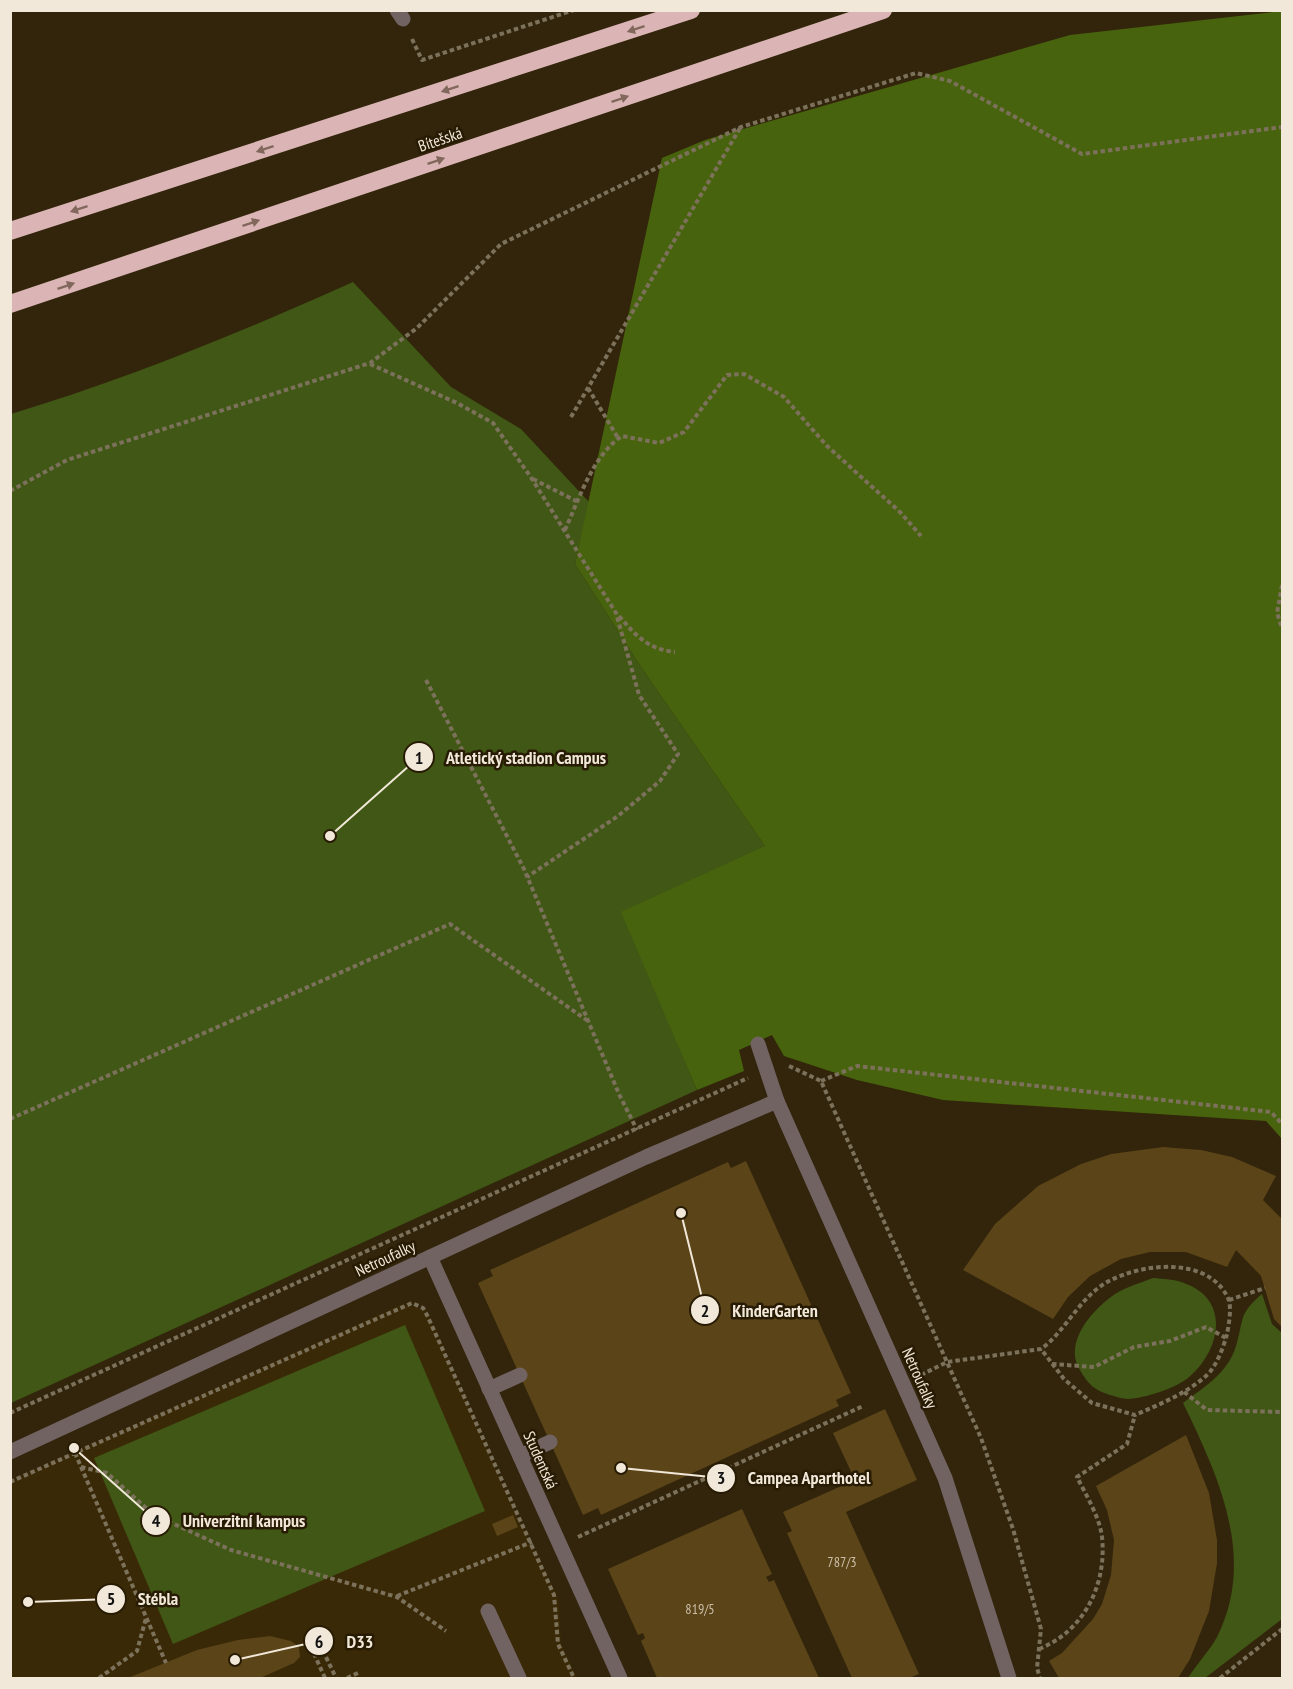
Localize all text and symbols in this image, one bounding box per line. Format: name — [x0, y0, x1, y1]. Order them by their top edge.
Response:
one-way arrow — [627, 24, 645, 34]
one-way arrow — [441, 84, 459, 94]
one-way arrow — [611, 94, 629, 103]
street label: Bítešská — [415, 122, 465, 156]
one-way arrow — [256, 144, 274, 154]
one-way arrow — [427, 156, 445, 165]
one-way arrow — [70, 204, 88, 214]
one-way arrow — [242, 218, 260, 228]
one-way arrow — [57, 280, 75, 290]
callout: Atletický stadion Campus — [404, 739, 619, 775]
text: 1 — [415, 746, 423, 769]
text: Atletický stadion Campus — [445, 746, 606, 769]
street label: Netroufalky — [352, 1235, 418, 1281]
callout: KinderGarten — [690, 1292, 830, 1328]
text: 2 — [701, 1299, 709, 1322]
text: KinderGarten — [732, 1299, 818, 1322]
street label: Netroufalky — [898, 1345, 942, 1411]
street label: Studentská — [519, 1428, 563, 1492]
callout: Campea Aparthotel — [706, 1460, 883, 1496]
text: 3 — [717, 1466, 725, 1489]
text: Campea Aparthotel — [748, 1466, 871, 1489]
callout: Univerzitní kampus — [141, 1503, 317, 1539]
text: 4 — [152, 1509, 161, 1532]
text: Univerzitní kampus — [183, 1509, 305, 1532]
house number: 787/3 — [827, 1553, 857, 1571]
callout: Stébla — [96, 1581, 191, 1617]
text: 5 — [107, 1587, 115, 1610]
text: Stébla — [138, 1587, 178, 1610]
house number: 819/5 — [685, 1600, 715, 1618]
callout: D33 — [304, 1623, 385, 1659]
text: 6 — [315, 1630, 323, 1653]
text: D33 — [347, 1630, 373, 1653]

